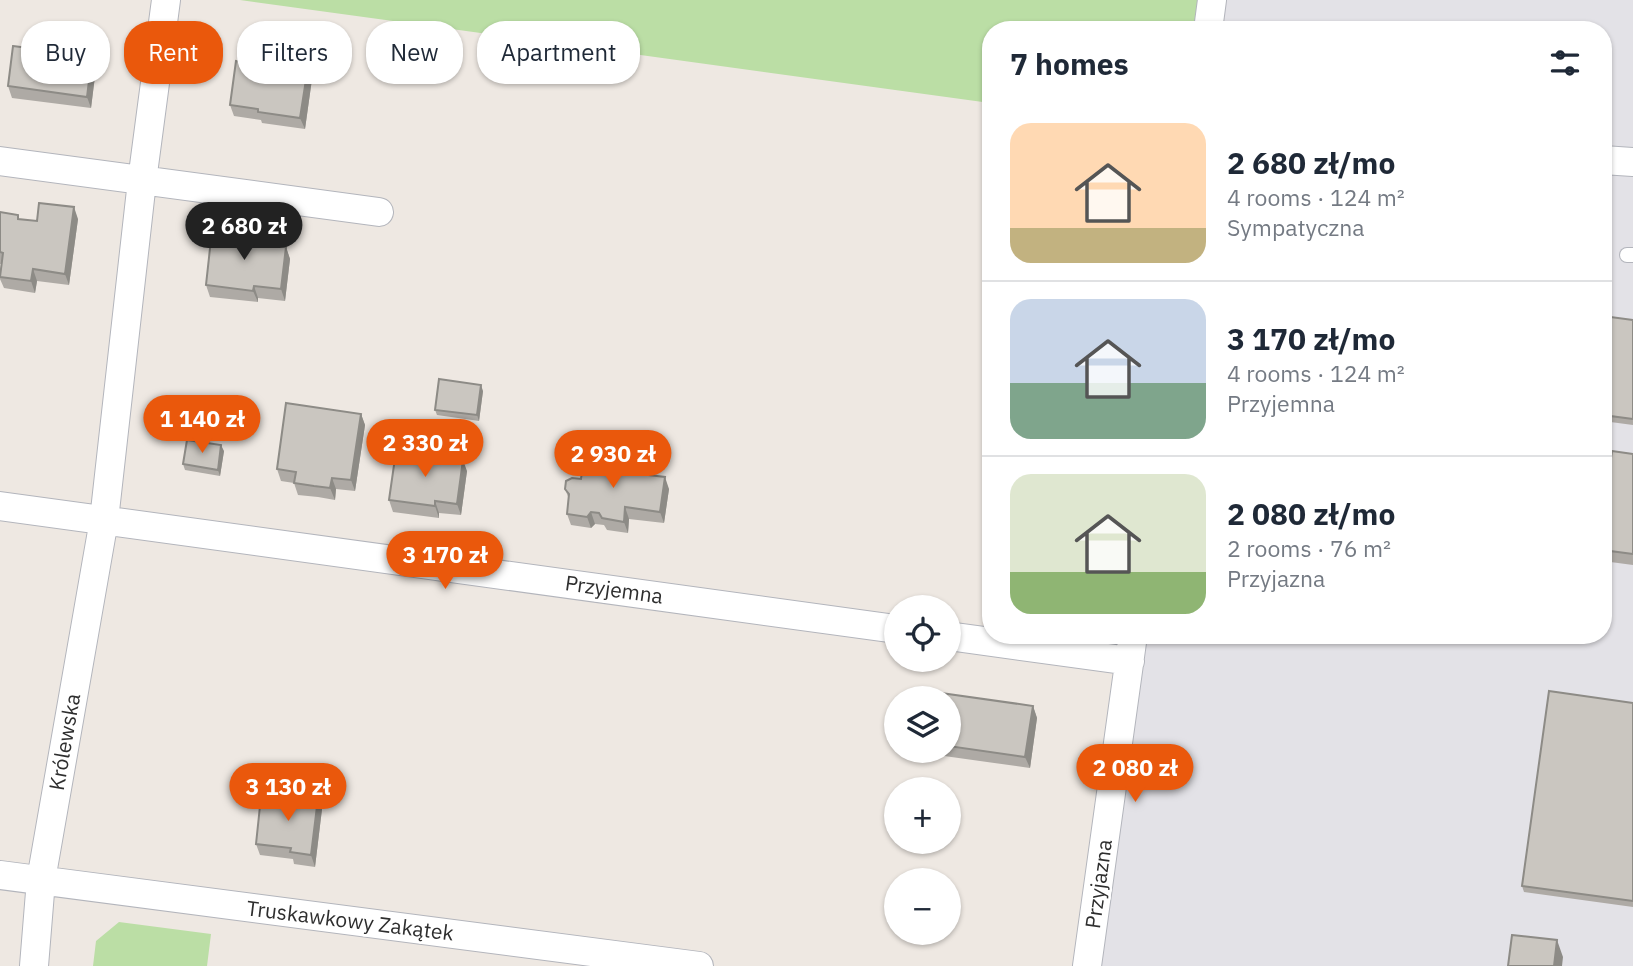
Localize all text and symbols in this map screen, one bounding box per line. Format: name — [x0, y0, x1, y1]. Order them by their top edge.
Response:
chip: Buy — [21, 21, 110, 84]
chip: Rent — [124, 21, 223, 84]
chip: Filters — [237, 21, 352, 84]
chip: New — [366, 21, 463, 84]
chip: Apartment — [477, 21, 640, 84]
text: 7 homes — [1010, 44, 1129, 83]
icon: filters — [1546, 44, 1584, 82]
text: 2 680 zł/mo — [1227, 143, 1395, 182]
icon: home — [1066, 151, 1150, 235]
text: 4 rooms · 124 m² — [1227, 182, 1405, 212]
pin: 2 680 zł — [172, 202, 316, 262]
text: 2 680 zł — [201, 210, 287, 240]
text: Sympatyczna — [1227, 212, 1365, 242]
text: 3 170 zł/mo — [1227, 319, 1395, 358]
icon: home — [1066, 327, 1150, 411]
text: 4 rooms · 124 m² — [1227, 358, 1405, 388]
text: Przyjemna — [1227, 388, 1335, 418]
pin: 1 140 zł — [130, 396, 274, 455]
text: 1 140 zł — [159, 403, 245, 433]
pin: 2 330 zł — [353, 420, 497, 479]
text: 2 330 zł — [382, 427, 468, 457]
pin: 2 930 zł — [541, 430, 685, 490]
text: 2 930 zł — [570, 438, 656, 468]
text: 2 080 zł/mo — [1227, 494, 1395, 533]
icon: home — [1066, 502, 1150, 586]
pin: 3 170 zł — [373, 532, 517, 591]
text: 2 rooms · 76 m² — [1227, 533, 1391, 563]
text: 3 170 zł — [402, 539, 488, 569]
text: Przyjazna — [1227, 563, 1325, 593]
street label: Przyjemna — [563, 568, 665, 610]
map controls — [884, 595, 961, 945]
button: locate — [884, 595, 961, 672]
button: layers — [884, 686, 961, 763]
street label: Królewska — [42, 691, 86, 793]
pin: 2 080 zł — [1063, 744, 1207, 804]
text: 2 080 zł — [1092, 752, 1178, 782]
pin: 3 130 zł — [216, 764, 360, 823]
text: 3 130 zł — [245, 771, 331, 801]
button: + — [884, 777, 961, 854]
street label: Przyjazna — [1078, 837, 1118, 930]
button: − — [884, 868, 961, 945]
street label: Truskawkowy Zakątek — [245, 893, 455, 947]

